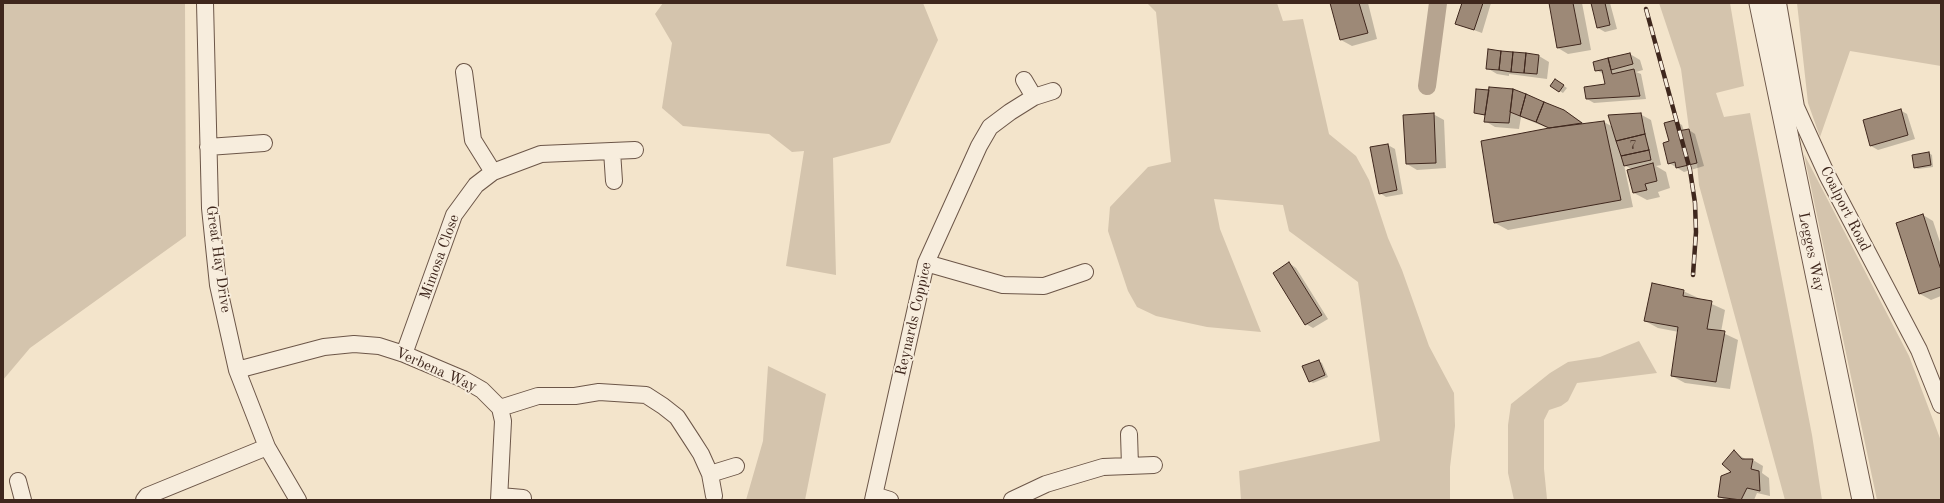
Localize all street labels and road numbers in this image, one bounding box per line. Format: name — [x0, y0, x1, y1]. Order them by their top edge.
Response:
street label: Coalport Road — [1816, 163, 1874, 255]
street label: Great Hay Drive — [202, 204, 234, 314]
street label: Legges Way — [1794, 211, 1828, 293]
street label: Mimosa Close — [416, 212, 464, 302]
street label: Reynards Coppice — [892, 260, 936, 378]
street label: Verbena Way — [392, 344, 480, 396]

